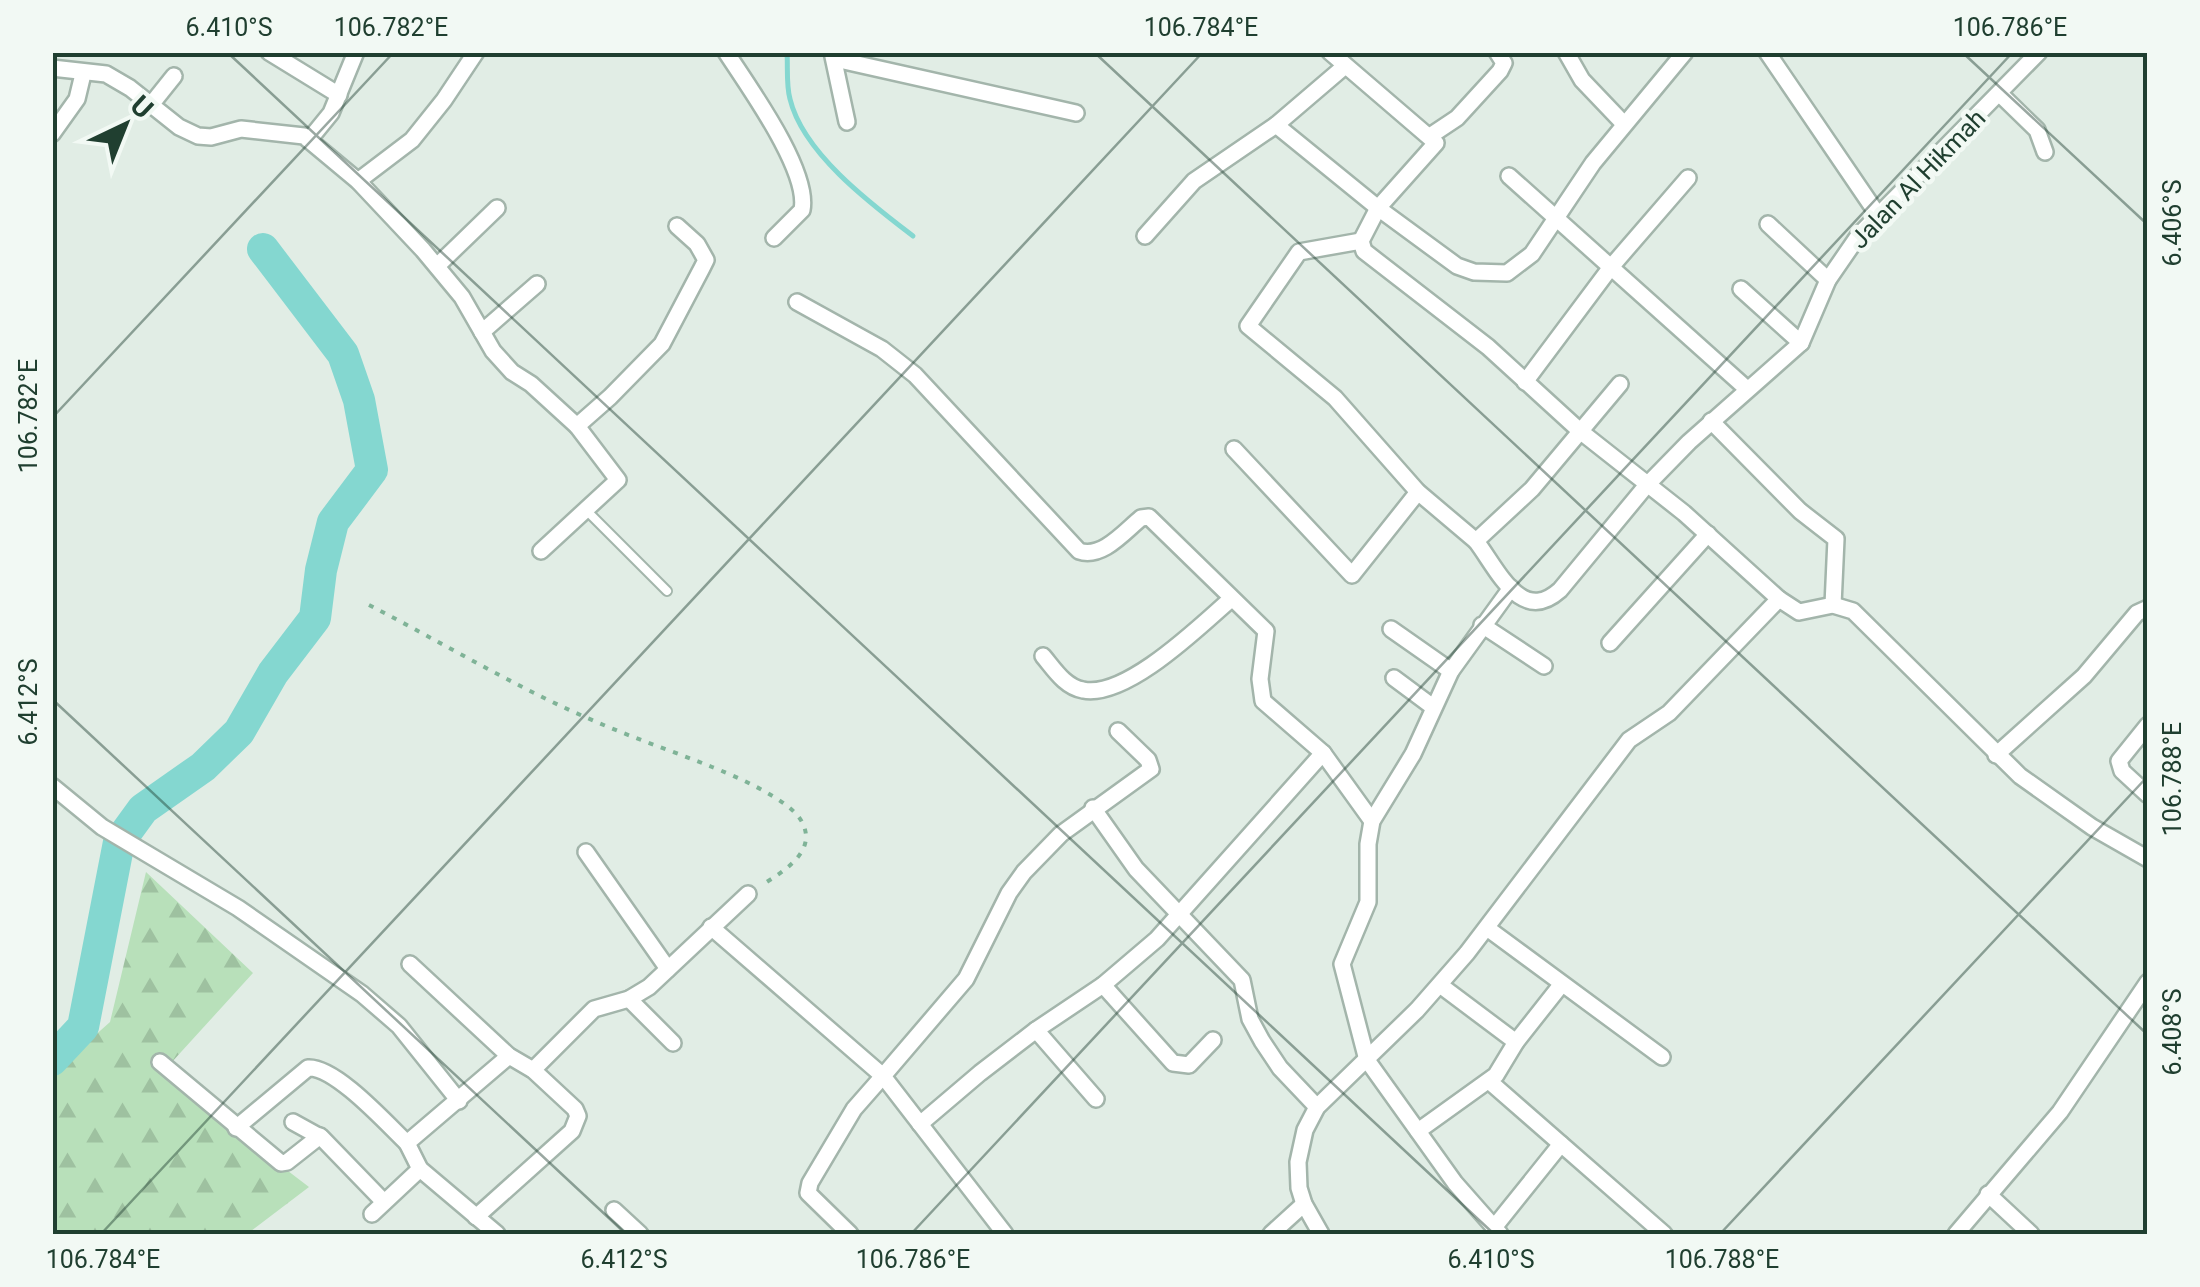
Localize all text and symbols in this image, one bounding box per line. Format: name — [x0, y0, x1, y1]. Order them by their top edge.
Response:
text: 6.410°S — [186, 13, 272, 42]
text: 106.782°E — [334, 13, 448, 42]
text: 106.784°E — [1144, 13, 1258, 42]
text: 106.786°E — [1953, 13, 2067, 42]
north arrow — [75, 75, 175, 175]
text: U — [124, 89, 160, 125]
street label: Jalan Al Hikmah — [1845, 104, 1991, 254]
text: 6.406°S — [2158, 180, 2187, 266]
text: 106.782°E — [14, 359, 43, 473]
text: 6.412°S — [14, 659, 43, 745]
text: 106.788°E — [2158, 722, 2187, 836]
text: 6.408°S — [2158, 989, 2187, 1075]
text: 106.784°E — [46, 1245, 160, 1274]
text: 6.412°S — [581, 1245, 667, 1274]
text: 106.786°E — [856, 1245, 970, 1274]
text: 6.410°S — [1448, 1245, 1534, 1274]
text: 106.788°E — [1665, 1245, 1779, 1274]

